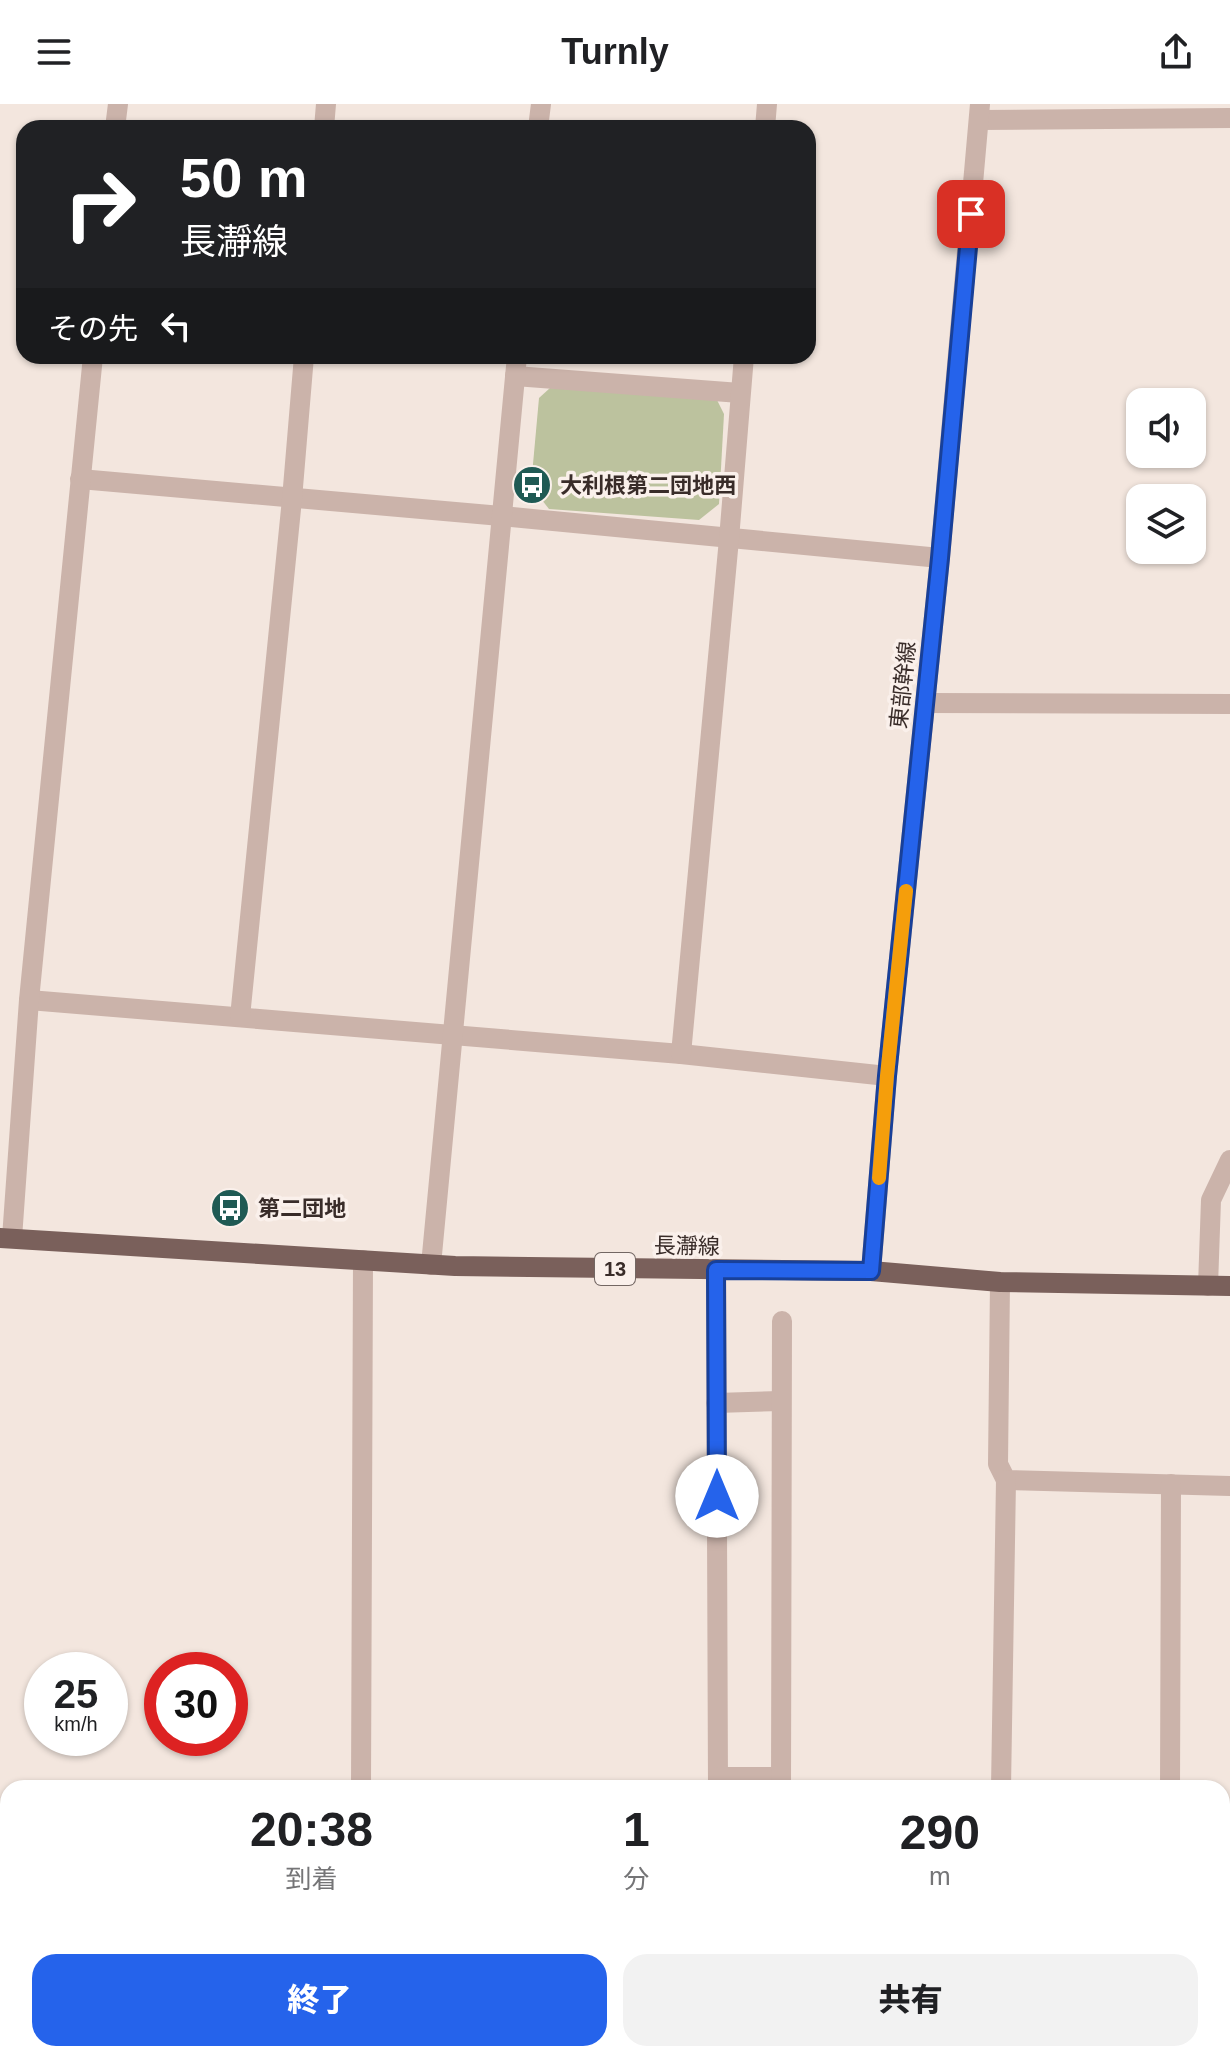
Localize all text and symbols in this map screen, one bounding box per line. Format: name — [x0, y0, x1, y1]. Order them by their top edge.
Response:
icon: menu — [32, 30, 76, 74]
icon: share — [1154, 30, 1198, 74]
text: Turnly — [561, 31, 669, 72]
text: 50 m — [180, 146, 308, 209]
icon: right — [48, 152, 152, 256]
pin — [937, 180, 1005, 248]
icon: arrive — [949, 192, 993, 236]
text: 長瀞線 — [180, 221, 288, 262]
icon: left — [154, 304, 198, 348]
text: その先 — [48, 312, 138, 345]
map controls — [1126, 388, 1206, 564]
button: sound — [1126, 388, 1206, 468]
bus stop icon: 大利根第二団地西 — [511, 464, 553, 506]
place label: 大利根第二団地西 — [560, 473, 736, 498]
button: layers — [1126, 484, 1206, 564]
street label: 東部幹線 — [886, 640, 920, 730]
bus stop icon: 第二団地 — [209, 1187, 251, 1229]
place label: 第二団地 — [258, 1196, 346, 1221]
street label: 長瀞線 — [654, 1233, 720, 1259]
road number: 13 — [595, 1253, 635, 1285]
position arrow — [675, 1454, 759, 1538]
speed limit sign: 30 — [144, 1652, 248, 1756]
text: 25 — [54, 1672, 98, 1716]
text: km/h — [54, 1713, 98, 1735]
text: 20:38 — [250, 1803, 373, 1856]
text: 1 — [623, 1803, 650, 1856]
text: 290 — [900, 1806, 980, 1859]
text: m — [929, 1861, 951, 1891]
text: 到着 — [285, 1864, 338, 1894]
text: 分 — [623, 1864, 649, 1894]
button: 終了 — [32, 1954, 607, 2046]
button: 共有 — [623, 1954, 1198, 2046]

